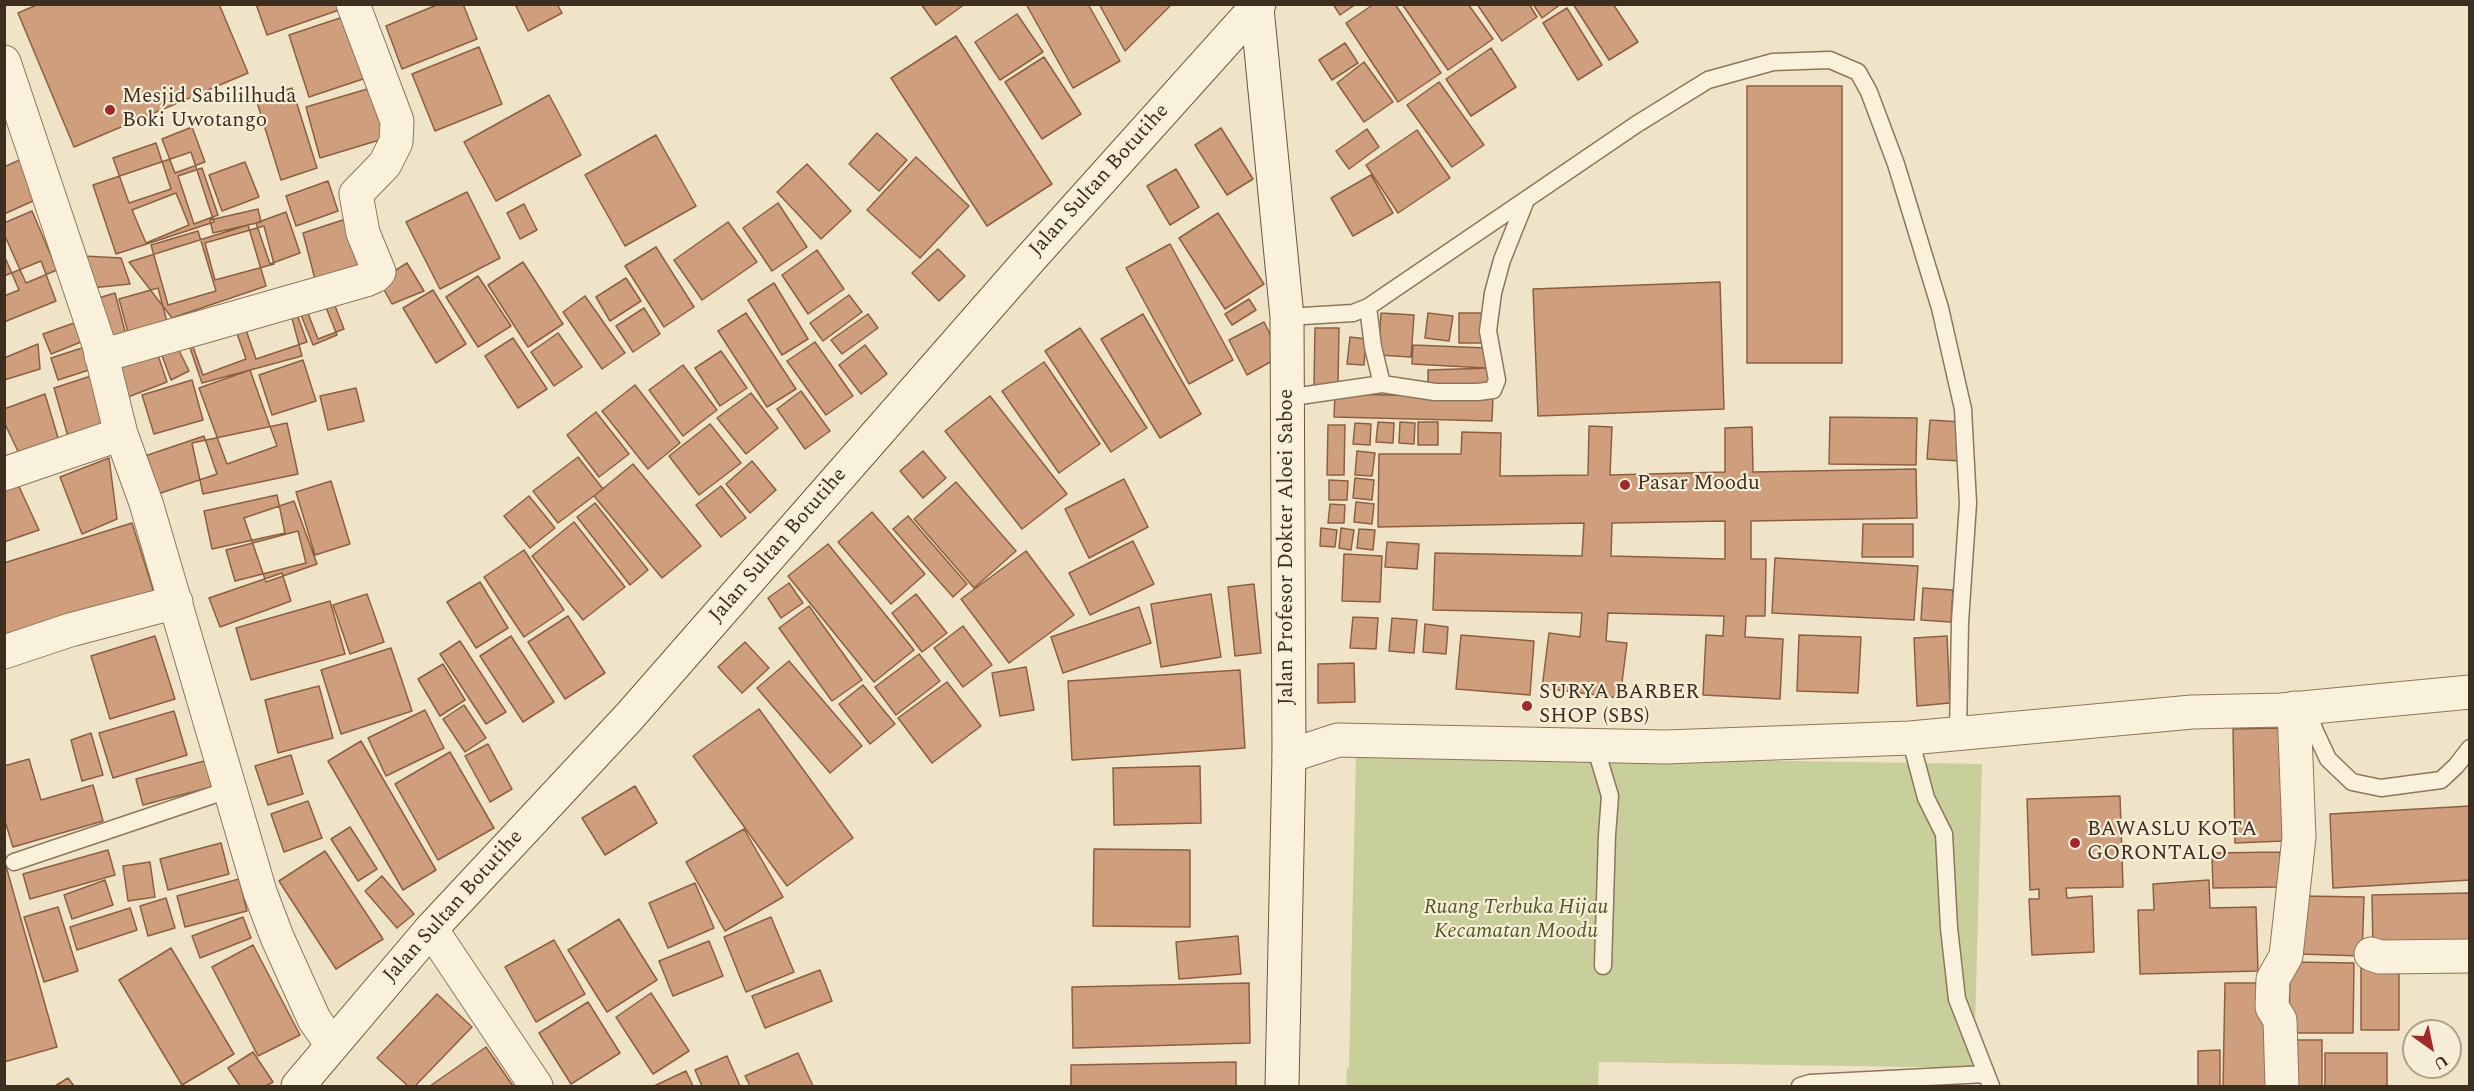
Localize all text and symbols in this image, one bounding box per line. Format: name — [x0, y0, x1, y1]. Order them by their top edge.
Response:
place label: Mesjid Sabililhuda Boki Uwotango — [122, 85, 297, 135]
street label: Jalan Sultan Botutihe — [1025, 99, 1175, 263]
marker: Mesjid Sabililhuda Boki Uwotango — [103, 103, 117, 117]
street label: Jalan Profesor Dokter Aloei Saboe — [1275, 389, 1301, 705]
street label: Jalan Sultan Botutihe — [705, 463, 853, 629]
place label: Pasar Moodu — [1637, 472, 1760, 498]
marker: Pasar Moodu — [1618, 478, 1632, 492]
place label: SURYA BARBER SHOP (SBS) — [1539, 681, 1699, 731]
marker: SURYA BARBER SHOP (SBS) — [1520, 699, 1534, 713]
place label: BAWASLU KOTA GORONTALO — [2087, 818, 2257, 868]
street label: Jalan Sultan Botutihe — [379, 825, 529, 989]
marker: BAWASLU KOTA GORONTALO — [2068, 836, 2082, 850]
park label: Ruang Terbuka Hijau Kecamatan Moodu — [1424, 896, 1608, 946]
north arrow — [2402, 1019, 2462, 1079]
text: U — [2429, 1049, 2453, 1076]

